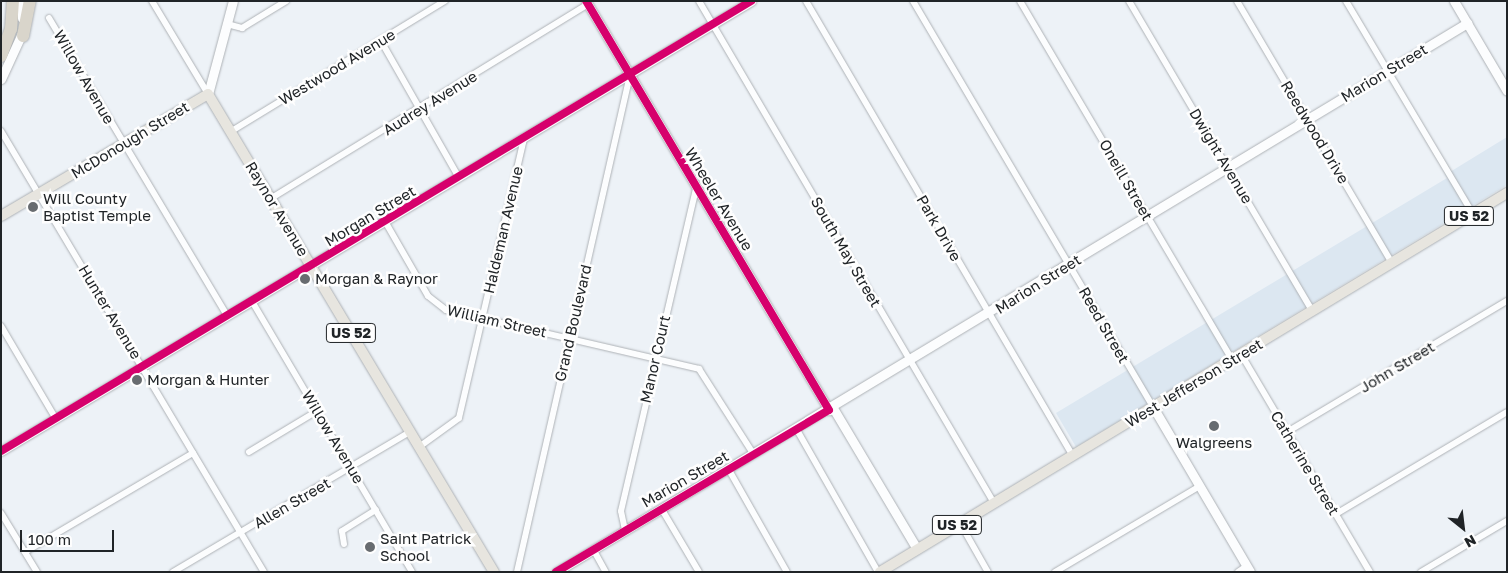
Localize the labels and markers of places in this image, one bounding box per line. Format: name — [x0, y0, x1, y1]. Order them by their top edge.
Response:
place label: Will County Baptist Temple — [43, 189, 151, 224]
marker: Will County Baptist Temple — [27, 201, 39, 213]
place label: Morgan & Raynor — [315, 270, 438, 288]
marker: Morgan & Raynor — [299, 273, 311, 285]
place label: Morgan & Hunter — [147, 371, 269, 389]
marker: Morgan & Hunter — [131, 374, 143, 386]
marker: Walgreens — [1208, 420, 1220, 432]
place label: Walgreens — [1176, 434, 1252, 452]
place label: Saint Patrick School — [380, 529, 471, 564]
marker: Saint Patrick School — [364, 541, 376, 553]

